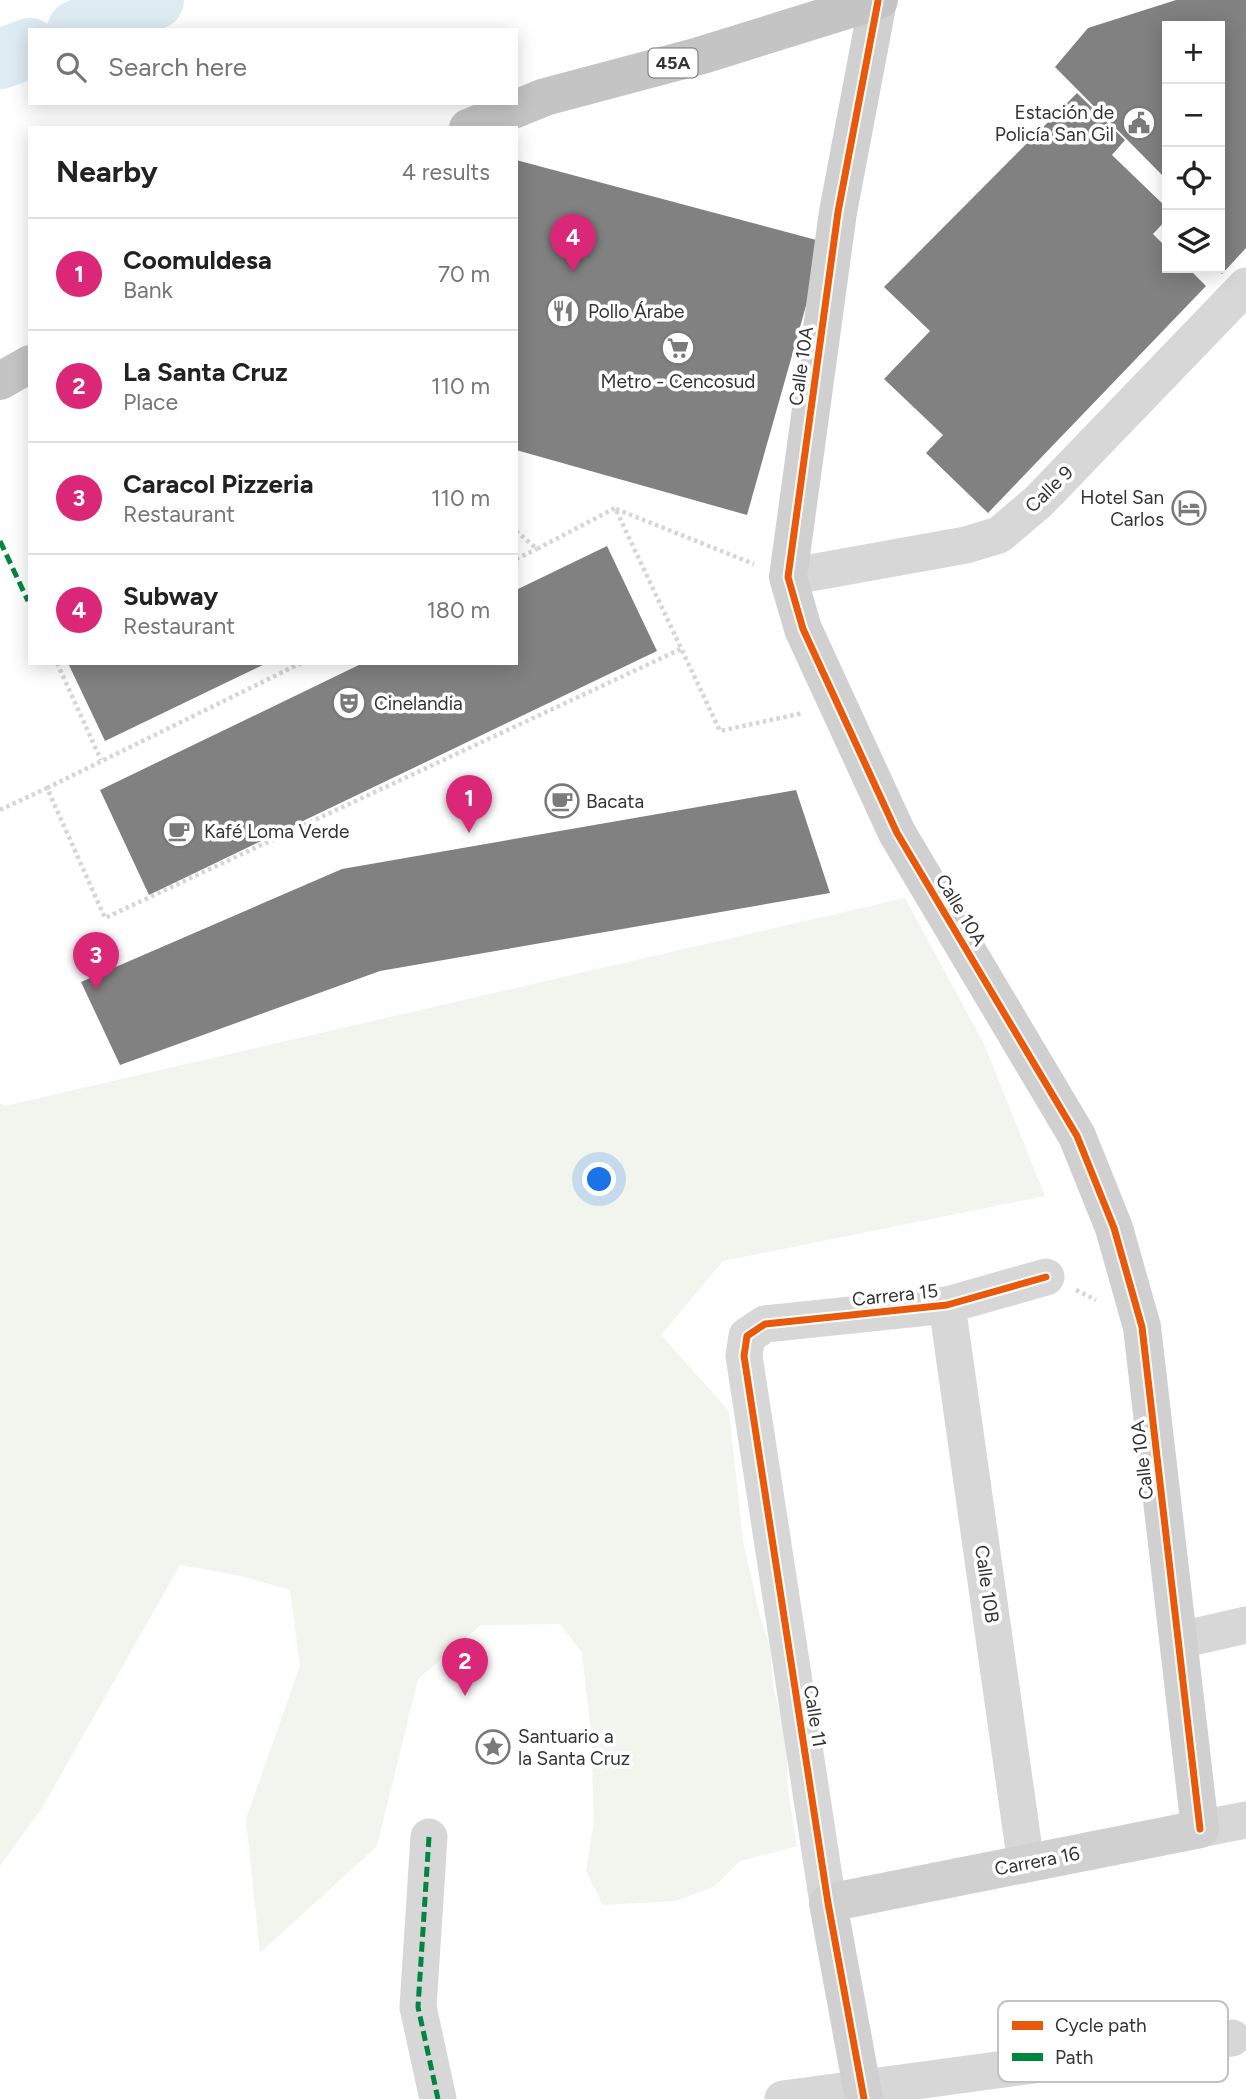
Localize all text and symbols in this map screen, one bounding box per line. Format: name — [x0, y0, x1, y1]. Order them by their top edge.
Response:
map controls — [1162, 21, 1225, 273]
button: + — [1162, 21, 1225, 84]
search box — [28, 28, 518, 105]
icon: search — [52, 48, 90, 86]
road number: 45A — [648, 48, 698, 78]
text: Search here — [108, 51, 247, 83]
button: − — [1162, 84, 1225, 147]
place label: Estación de Policía San Gil — [995, 101, 1114, 146]
public building icon: Estación de Policía San Gil — [1120, 104, 1158, 142]
button: locate — [1162, 147, 1225, 210]
text: Nearby — [56, 153, 158, 190]
text: 4 results — [402, 158, 490, 186]
button: layers — [1162, 210, 1225, 273]
pin: 4 — [550, 214, 596, 272]
text: Coomuldesa — [123, 244, 272, 276]
text: 1 — [74, 260, 84, 288]
text: 70 m — [438, 260, 490, 288]
text: Bank — [123, 276, 173, 304]
restaurant icon: Pollo Árabe — [544, 292, 582, 330]
place label: Pollo Árabe — [588, 300, 684, 323]
street label: Calle 10A — [784, 325, 818, 407]
supermarket icon: Metro - Cencosud — [659, 329, 697, 367]
text: La Santa Cruz — [123, 356, 288, 388]
place label: Metro - Cencosud — [601, 370, 755, 393]
text: 2 — [72, 372, 86, 400]
text: 110 m — [431, 372, 490, 400]
text: Place — [123, 388, 178, 416]
street label: Calle 9 — [1020, 461, 1078, 517]
text: Caracol Pizzeria — [123, 468, 314, 500]
text: 3 — [73, 484, 85, 512]
text: 110 m — [431, 484, 490, 512]
place label: Hotel San Carlos — [1080, 486, 1164, 531]
hotel icon: Hotel San Carlos — [1170, 489, 1208, 527]
text: Restaurant — [123, 500, 235, 528]
text: Subway — [123, 580, 218, 612]
text: 4 — [72, 596, 86, 624]
text: 180 m — [426, 596, 490, 624]
text: Restaurant — [123, 612, 235, 640]
theatre icon: Cinelandia — [330, 684, 368, 722]
place label: Cinelandia — [374, 692, 463, 715]
pin: 1 — [446, 775, 492, 833]
cafe icon: Bacata — [543, 782, 581, 820]
place label: Bacata — [586, 790, 644, 813]
cafe icon: Kafé Loma Verde — [160, 812, 198, 850]
place label: Kafé Loma Verde — [204, 820, 349, 843]
street label: Calle 10A — [931, 870, 991, 950]
pin: 3 — [73, 932, 119, 990]
your location — [582, 1162, 616, 1196]
street label: Carrera 15 — [851, 1279, 939, 1311]
street label: Calle 10A — [1126, 1419, 1158, 1501]
street label: Calle 10B — [970, 1544, 1004, 1624]
pin: 2 — [442, 1638, 488, 1696]
street label: Calle 11 — [799, 1683, 831, 1749]
place label: Santuario a la Santa Cruz — [518, 1725, 630, 1770]
place icon: Santuario a la Santa Cruz — [474, 1728, 512, 1766]
street label: Carrera 16 — [993, 1841, 1082, 1880]
legend — [998, 2001, 1228, 2082]
text: Cycle path — [1055, 2014, 1147, 2037]
text: Path — [1055, 2046, 1093, 2069]

